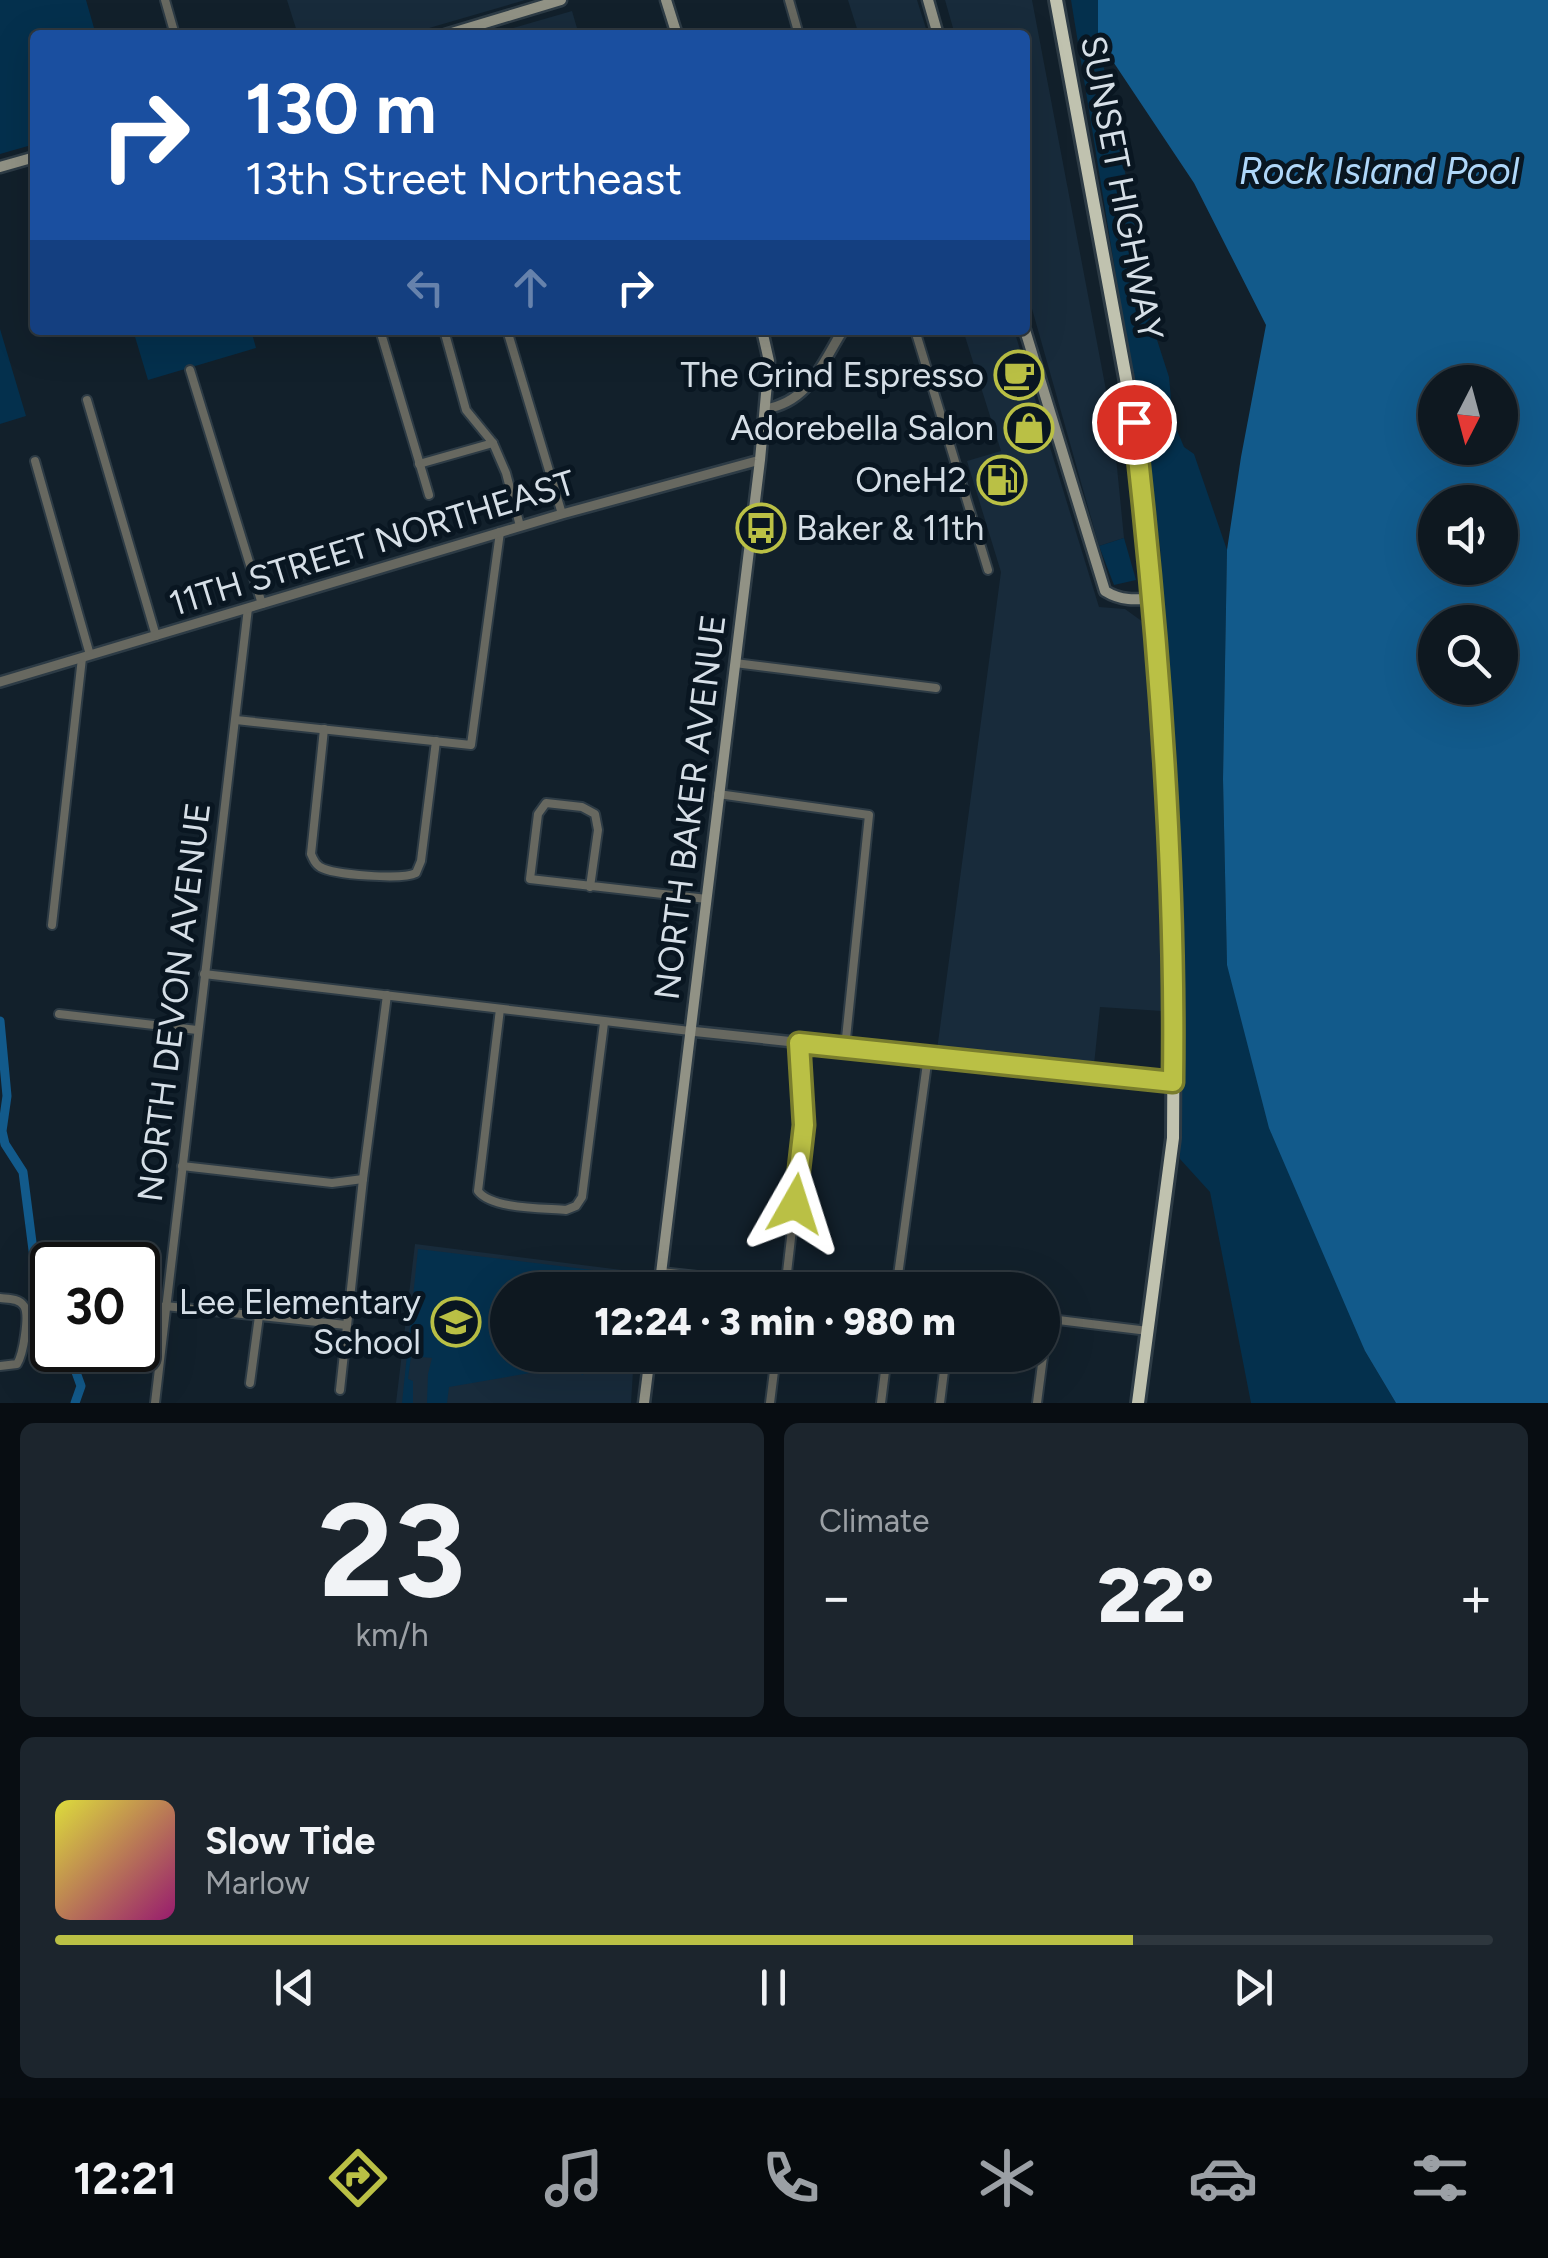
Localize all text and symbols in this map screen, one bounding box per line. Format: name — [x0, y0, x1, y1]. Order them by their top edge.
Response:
street label: SUNSET HIGHWAY — [1072, 32, 1172, 344]
text: 130 m — [245, 66, 437, 151]
icon: right — [80, 70, 210, 200]
water label: Rock Island Pool — [1239, 148, 1520, 194]
text: 13th Street Northeast — [245, 151, 682, 205]
icon: left — [398, 260, 453, 315]
icon: ahead — [503, 260, 558, 315]
icon: right — [608, 260, 663, 315]
cafe icon: The Grind Espresso — [993, 349, 1045, 401]
place label: The Grind Espresso — [681, 354, 984, 396]
north arrow — [1418, 365, 1518, 465]
map controls — [1418, 365, 1518, 705]
pin — [1092, 380, 1177, 465]
icon: arrive — [1107, 395, 1162, 450]
shop icon: Adorebella Salon — [1003, 402, 1055, 454]
place label: Adorebella Salon — [730, 407, 994, 449]
fuel station icon: OneH2 — [976, 454, 1028, 506]
place label: OneH2 — [855, 459, 967, 501]
street label: 11TH STREET NORTHEAST — [164, 461, 580, 625]
button: sound — [1418, 485, 1518, 585]
bus stop icon: Baker & 11th — [735, 502, 787, 554]
place label: Baker & 11th — [796, 507, 984, 549]
button: search — [1418, 605, 1518, 705]
street label: NORTH BAKER AVENUE — [646, 612, 734, 1002]
street label: NORTH DEVON AVENUE — [129, 800, 219, 1204]
position arrow — [743, 1152, 847, 1256]
speed limit sign: 30 — [30, 1242, 160, 1372]
place label: Lee Elementary School — [179, 1281, 422, 1363]
school or university icon: Lee Elementary School — [430, 1296, 482, 1348]
text: 12:24 · 3 min · 980 m — [594, 1299, 956, 1345]
text: 23 — [318, 1473, 466, 1629]
text: Climate — [819, 1502, 930, 1540]
text: 22° — [1098, 1551, 1214, 1641]
text: − — [819, 1564, 853, 1630]
text: + — [1459, 1564, 1493, 1630]
text: km/h — [355, 1616, 429, 1654]
text: Slow Tide — [205, 1818, 375, 1864]
text: Marlow — [205, 1864, 309, 1902]
icon: previous — [267, 1960, 322, 2015]
icon: pause — [746, 1960, 801, 2015]
icon: next — [1226, 1960, 1281, 2015]
icon: directions — [323, 2143, 393, 2213]
icon: music — [539, 2143, 609, 2213]
icon: phone — [756, 2143, 826, 2213]
icon: climate — [972, 2143, 1042, 2213]
icon: car — [1188, 2143, 1258, 2213]
icon: filters — [1405, 2143, 1475, 2213]
text: 12:21 — [73, 2151, 177, 2205]

